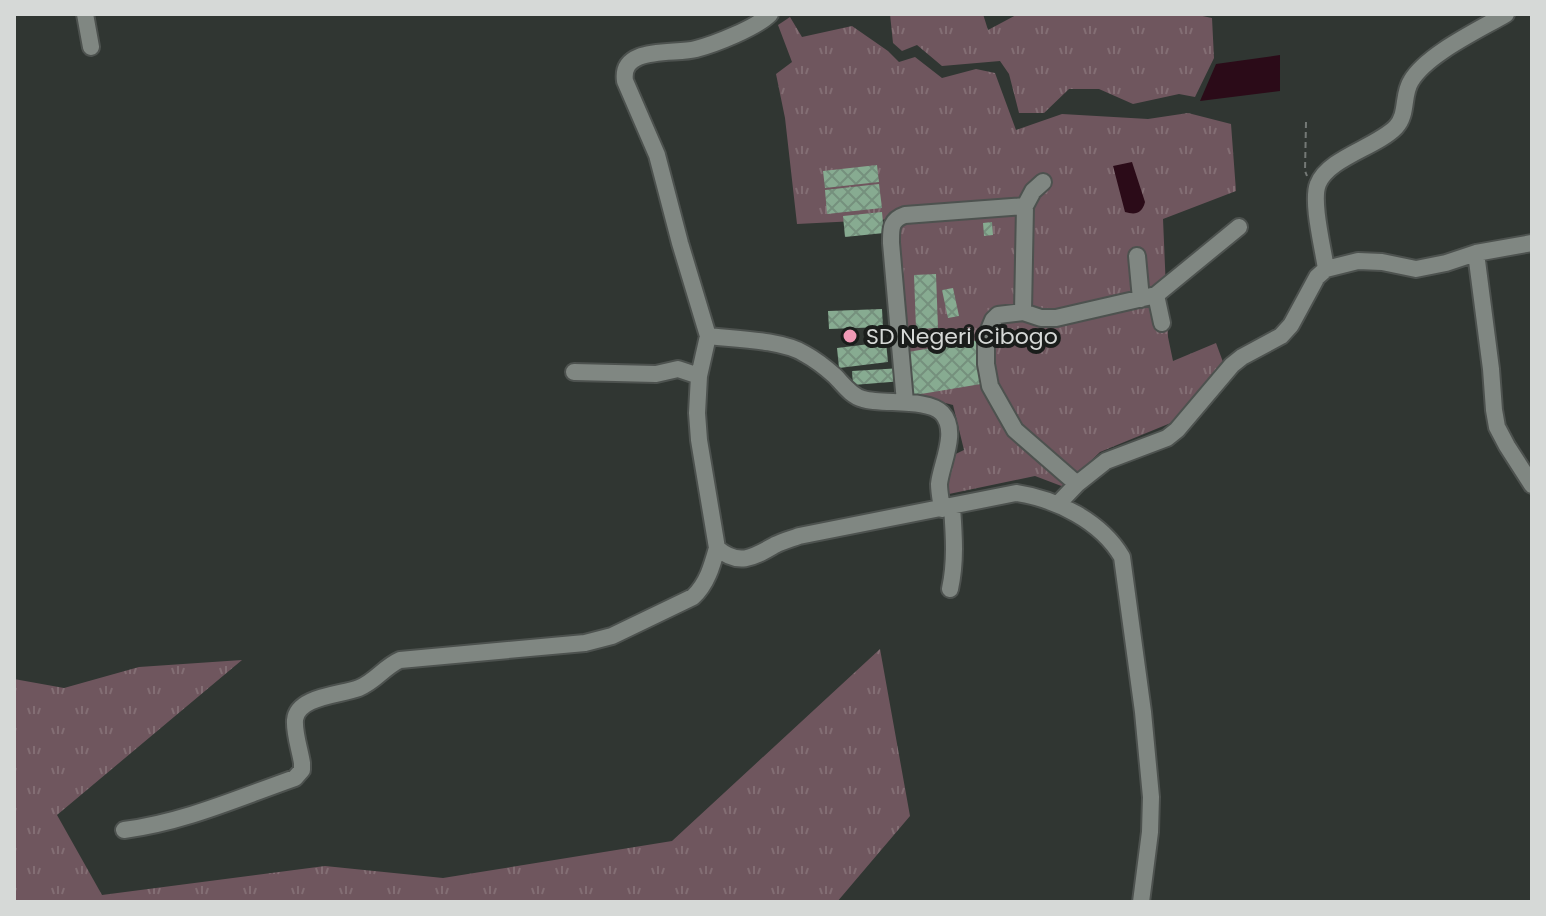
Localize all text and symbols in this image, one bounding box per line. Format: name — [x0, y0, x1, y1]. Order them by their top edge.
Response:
place label: SD Negeri Cibogo — [866, 321, 1058, 352]
marker: SD Negeri Cibogo — [841, 327, 859, 345]

